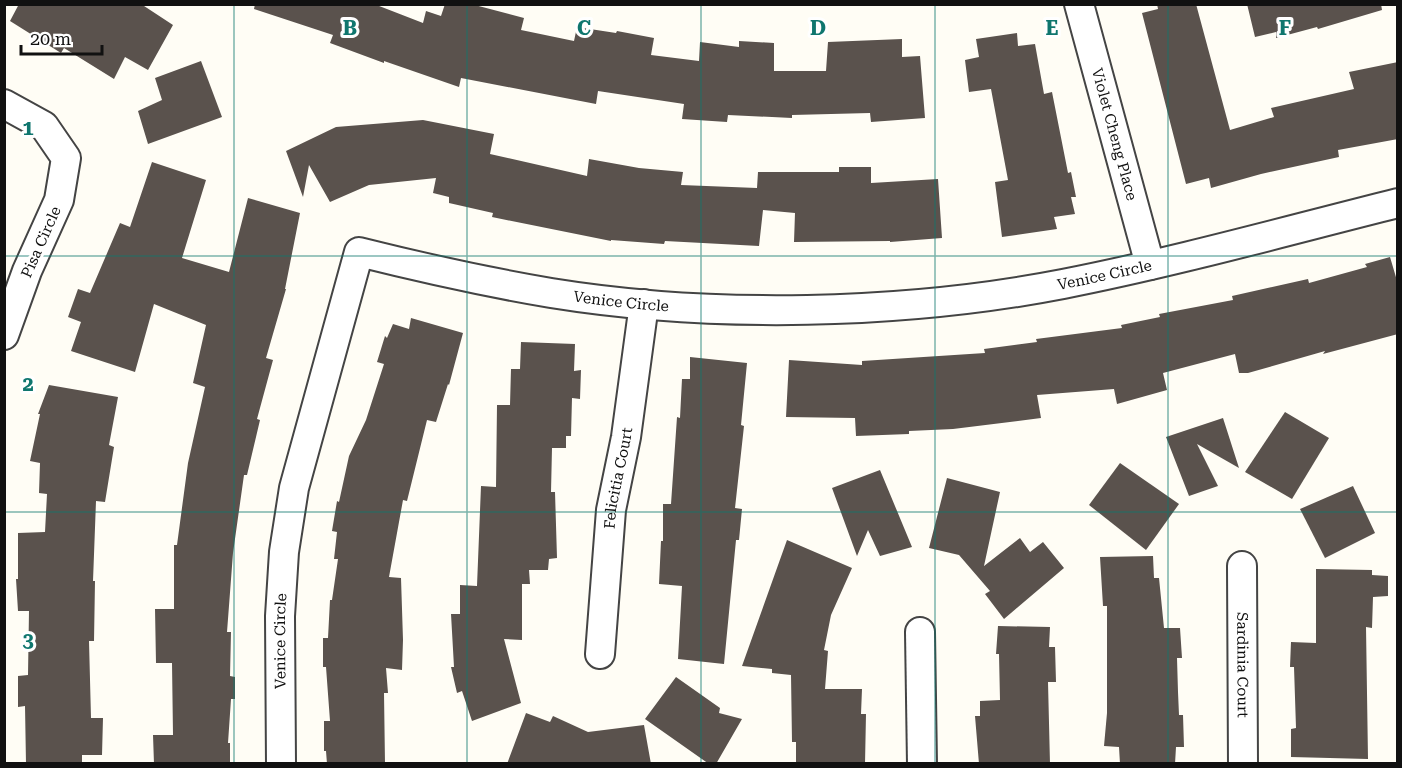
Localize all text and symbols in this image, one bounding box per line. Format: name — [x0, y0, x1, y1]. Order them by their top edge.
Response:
text: B — [343, 16, 357, 40]
text: C — [577, 16, 591, 40]
text: D — [810, 16, 826, 40]
text: E — [1046, 16, 1059, 40]
text: F — [1279, 16, 1291, 40]
scale bar — [21, 18, 102, 56]
text: 20 m — [30, 28, 71, 49]
street label: Violet Cheng Place — [1088, 66, 1141, 202]
text: 1 — [22, 116, 34, 140]
street label: Pisa Circle — [17, 203, 65, 281]
street label: Venice Circle — [1056, 256, 1153, 294]
street label: Venice Circle — [572, 288, 670, 315]
text: 2 — [22, 372, 34, 396]
street label: Felicitia Court — [601, 426, 636, 529]
street label: Venice Circle — [271, 593, 290, 689]
street label: Sardinia Court — [1233, 612, 1252, 718]
text: 3 — [22, 628, 34, 652]

